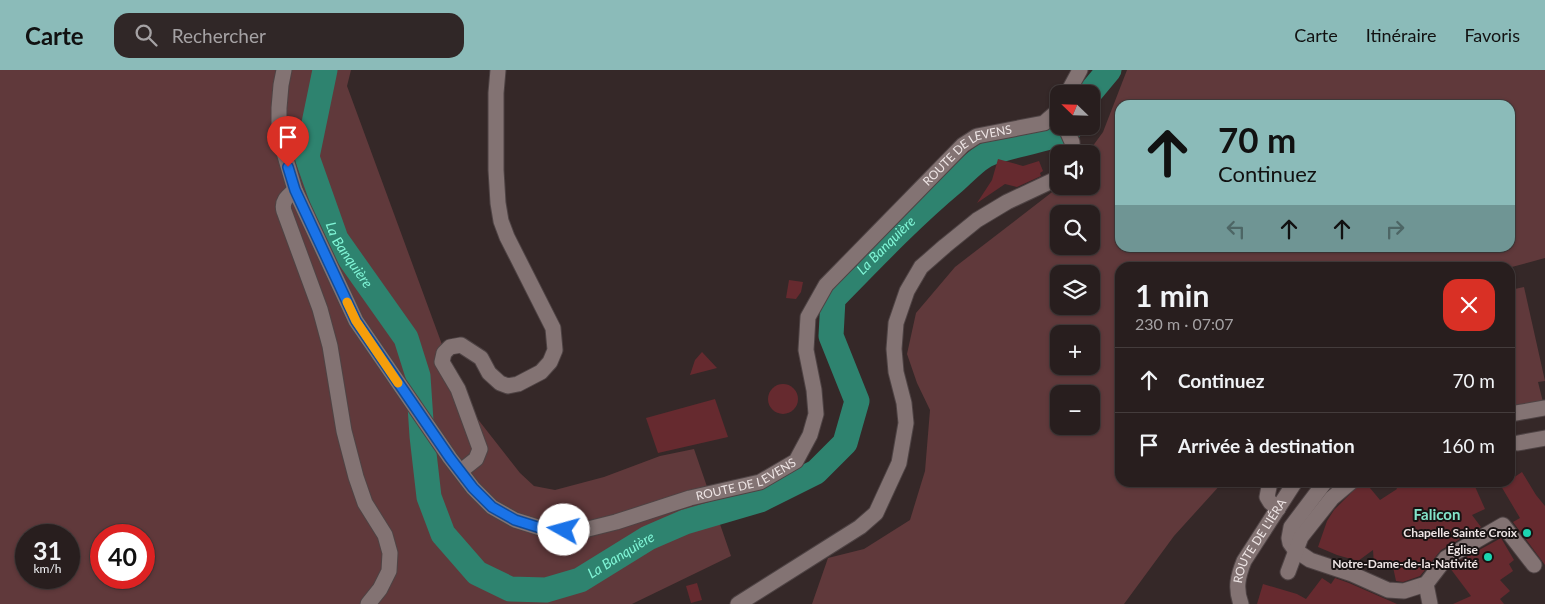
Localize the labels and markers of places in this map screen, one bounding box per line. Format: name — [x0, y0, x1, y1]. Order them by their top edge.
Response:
pin — [267, 116, 309, 167]
place label: Chapelle Sainte Croix — [1403, 525, 1518, 540]
marker: Chapelle Sainte Croix — [1521, 527, 1533, 539]
place label: Église Notre-Dame-de-la-Nativité — [1332, 542, 1479, 571]
marker: Église Notre-Dame-de-la-Nativité — [1482, 551, 1494, 563]

